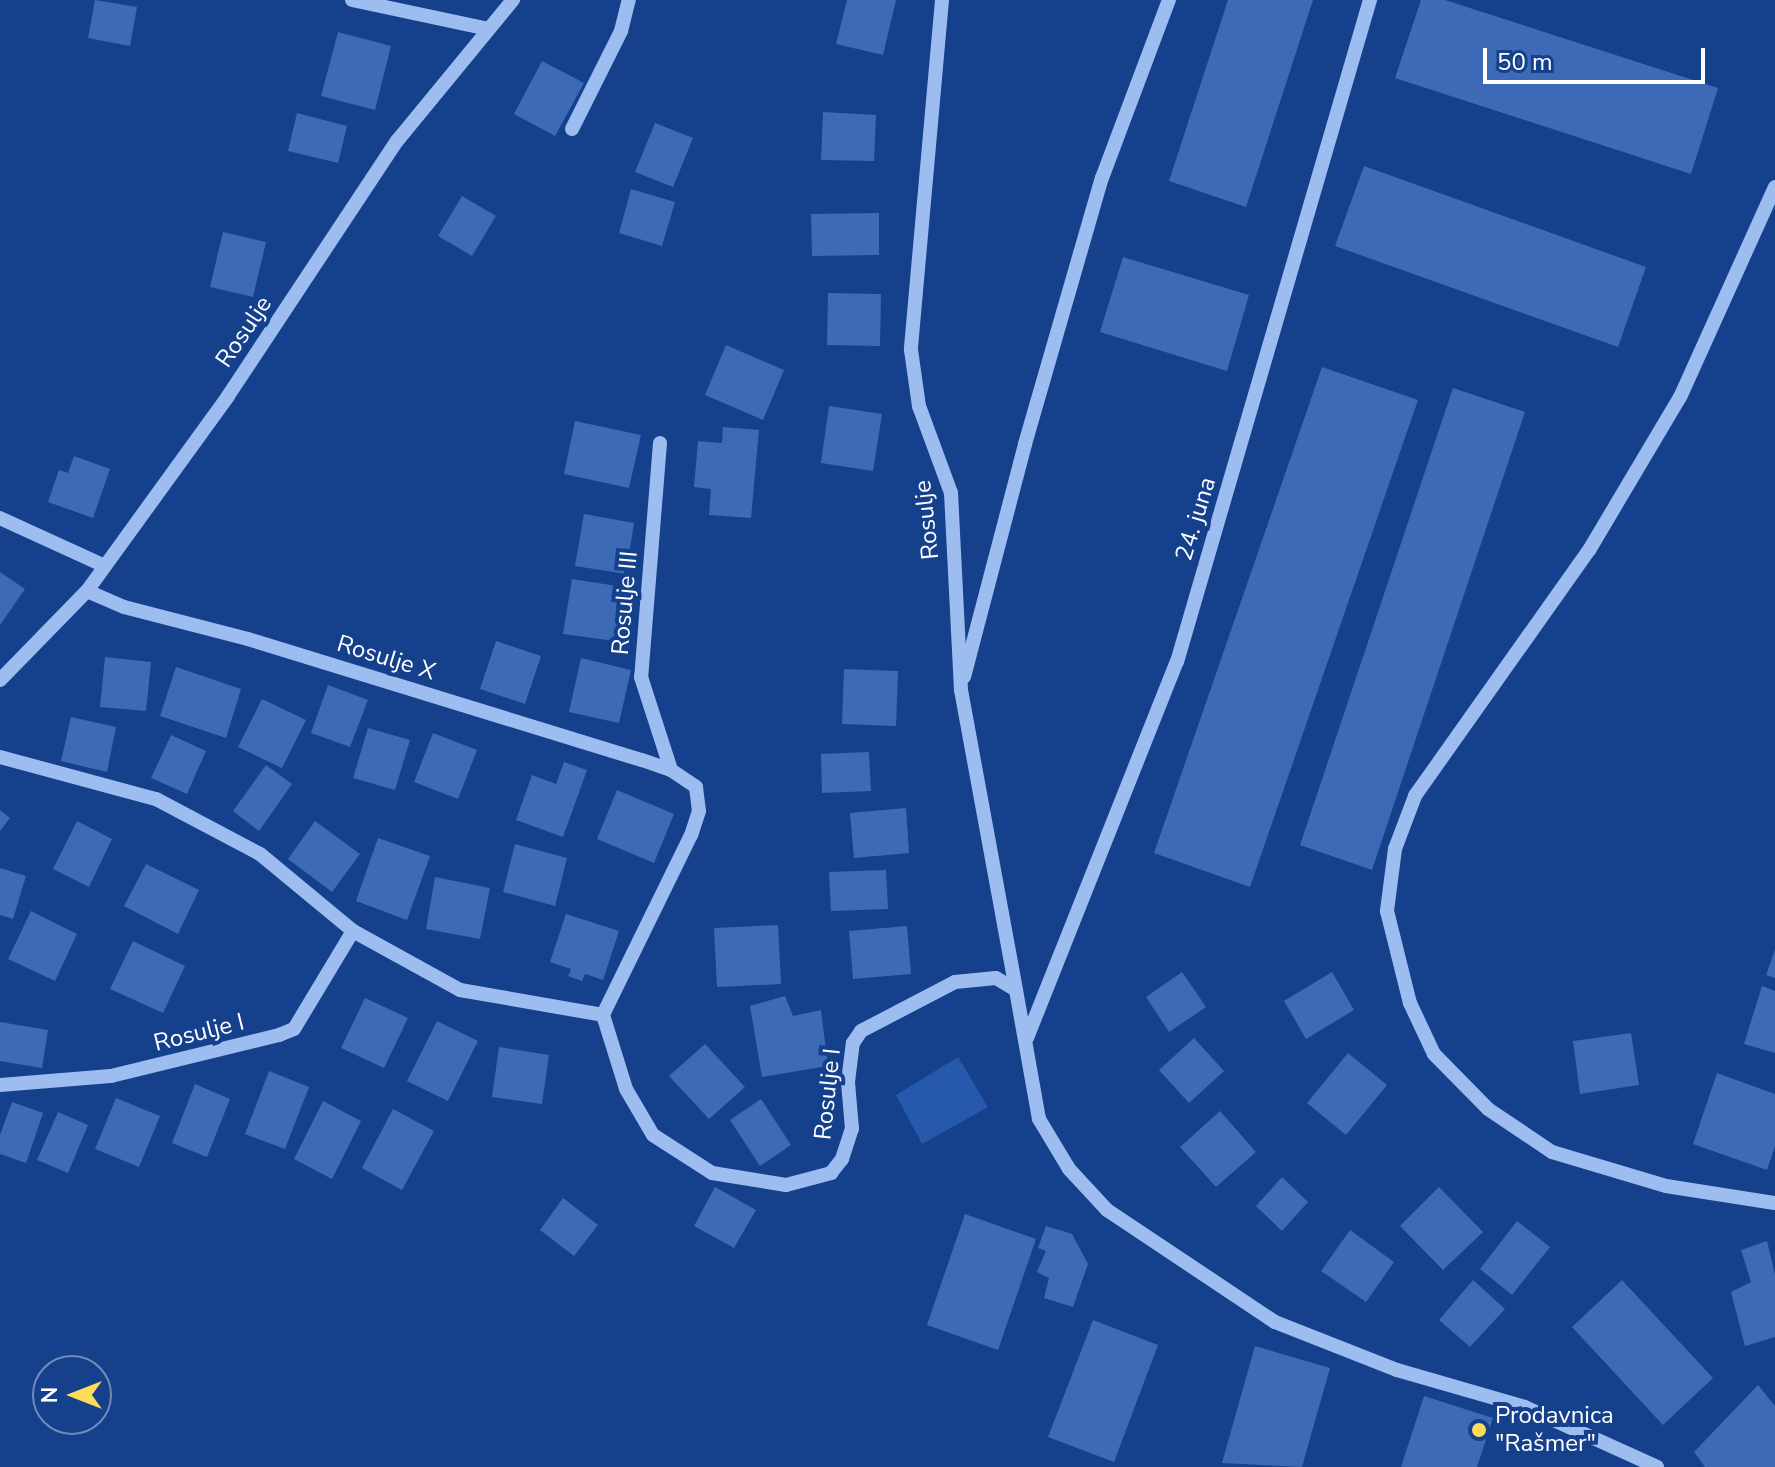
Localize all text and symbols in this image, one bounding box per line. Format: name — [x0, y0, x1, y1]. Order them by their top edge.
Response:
scale bar — [1487, 32, 1709, 82]
text: 50 m — [1497, 46, 1553, 78]
street label: Rosulje — [210, 291, 278, 373]
street label: 24. juna — [1170, 474, 1222, 564]
street label: Rosulje — [909, 479, 945, 561]
street label: Rosulje III — [606, 550, 644, 656]
street label: Rosulje X — [333, 629, 439, 687]
street label: Rosulje I — [151, 1008, 247, 1058]
street label: Rosulje I — [809, 1047, 847, 1141]
north arrow — [32, 1355, 112, 1435]
text: N — [35, 1387, 65, 1403]
place label: Prodavnica "Rašmer" — [1495, 1402, 1614, 1458]
marker: Prodavnica "Rašmer" — [1470, 1421, 1488, 1439]

